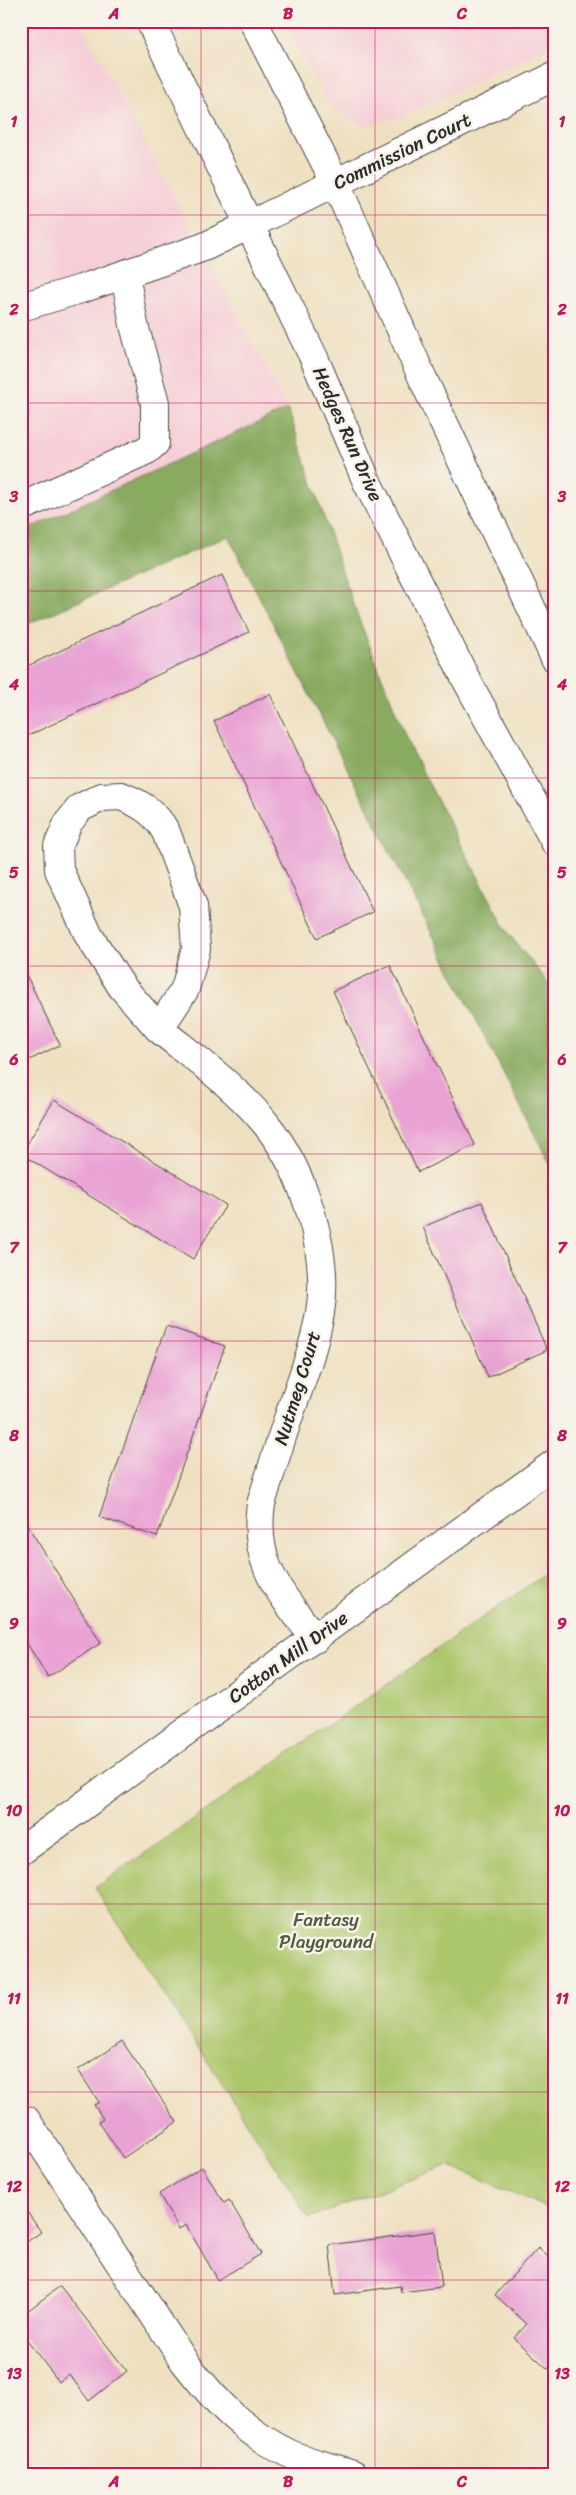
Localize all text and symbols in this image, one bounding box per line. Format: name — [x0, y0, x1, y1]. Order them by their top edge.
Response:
text: A — [108, 0, 119, 28]
text: B — [283, 0, 294, 28]
text: C — [456, 0, 468, 28]
street label: Commission Court — [327, 103, 477, 199]
text: 1 — [11, 107, 18, 136]
text: 1 — [559, 107, 566, 136]
text: 2 — [8, 295, 19, 324]
text: 2 — [556, 295, 567, 324]
street label: Hedges Run Drive — [303, 361, 393, 507]
text: 3 — [9, 482, 19, 511]
text: 3 — [557, 482, 567, 511]
text: 4 — [8, 670, 19, 699]
text: 4 — [556, 670, 567, 699]
text: 5 — [9, 858, 19, 887]
text: 5 — [557, 858, 567, 887]
text: 6 — [8, 1045, 19, 1074]
text: 6 — [556, 1045, 567, 1074]
text: 7 — [9, 1233, 20, 1262]
text: 7 — [557, 1233, 568, 1262]
street label: Nutmeg Court — [264, 1327, 330, 1449]
text: 8 — [8, 1421, 19, 1450]
text: 8 — [556, 1421, 567, 1450]
street label: Cotton Mill Drive — [221, 1602, 355, 1712]
text: 9 — [9, 1609, 19, 1638]
text: 9 — [557, 1609, 567, 1638]
text: 10 — [6, 1796, 22, 1825]
text: 10 — [554, 1796, 570, 1825]
park label: Fantasy Playground — [279, 1903, 375, 1958]
text: 11 — [7, 1984, 21, 2013]
text: 11 — [555, 1984, 569, 2013]
text: 12 — [6, 2172, 23, 2201]
text: 12 — [554, 2172, 571, 2201]
text: 13 — [6, 2359, 22, 2388]
text: 13 — [554, 2359, 570, 2388]
text: A — [108, 2467, 119, 2495]
text: B — [283, 2467, 294, 2495]
text: C — [456, 2467, 468, 2495]

